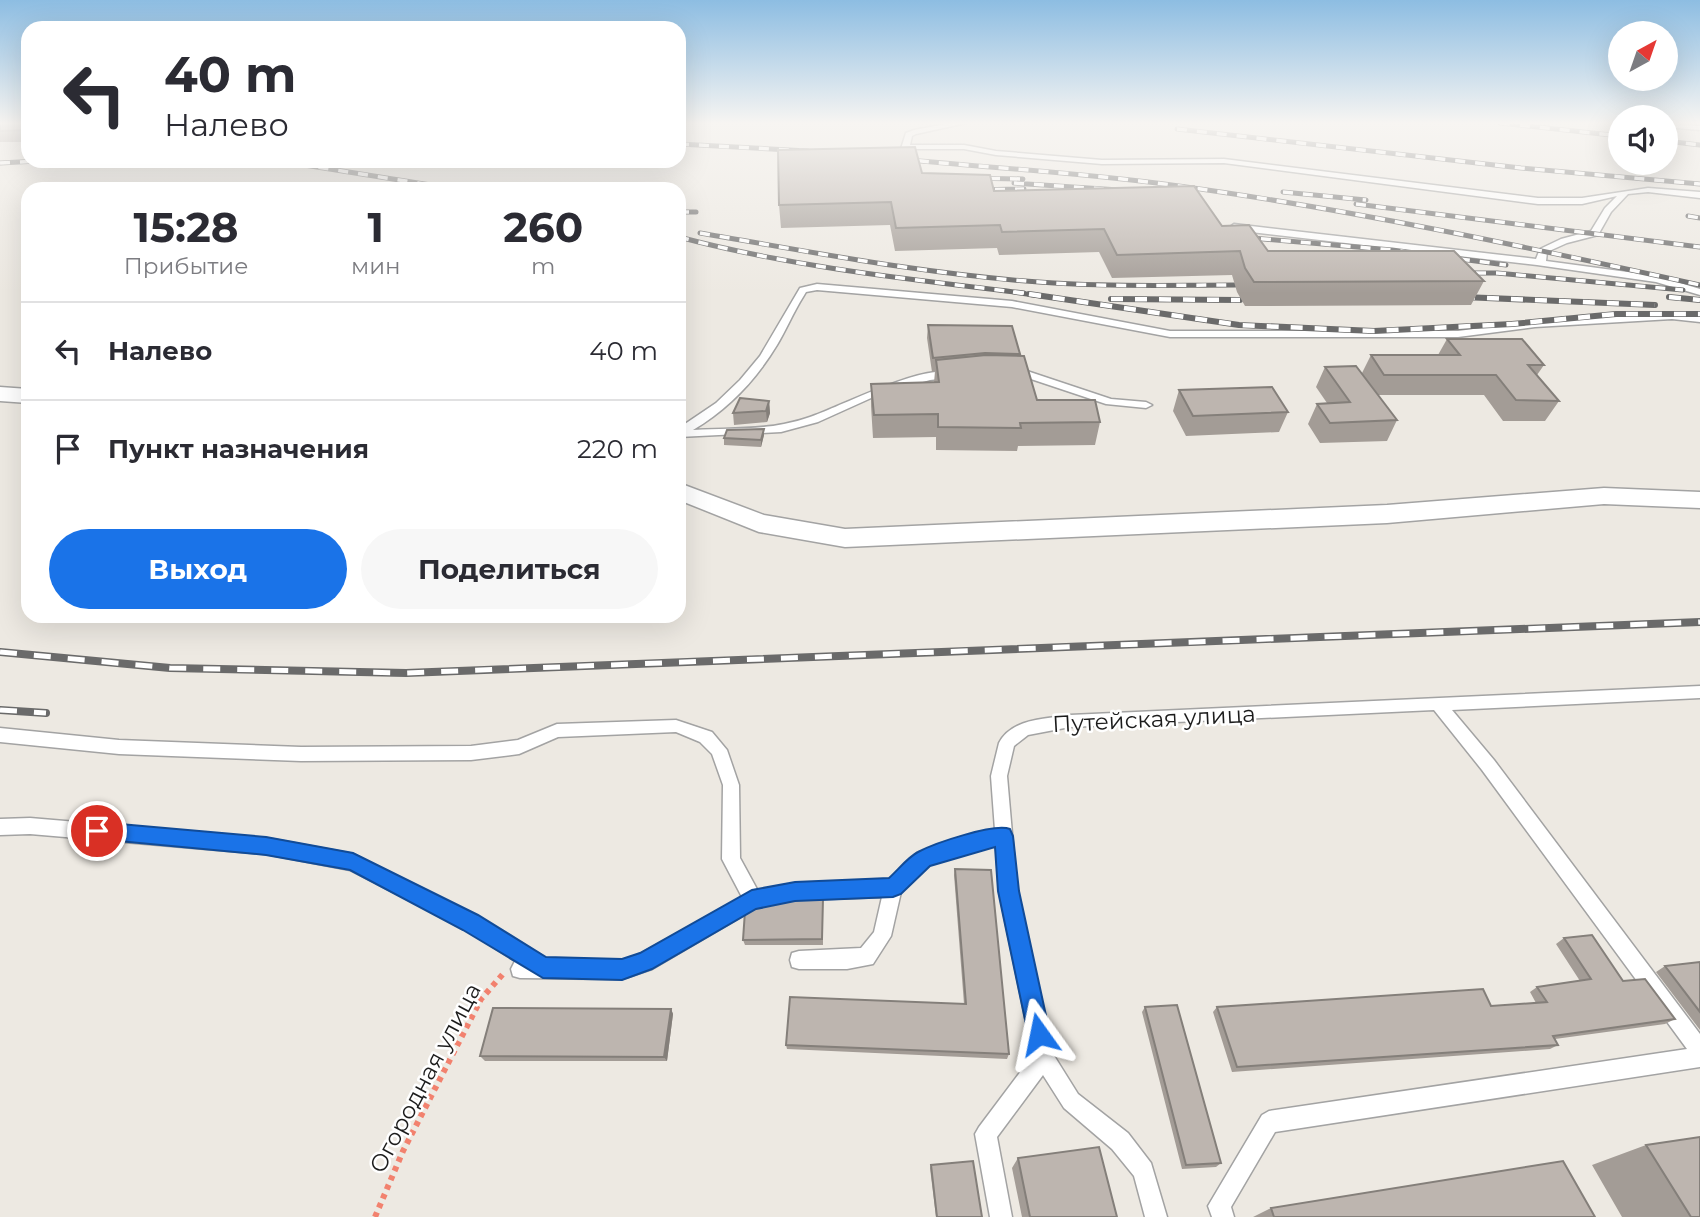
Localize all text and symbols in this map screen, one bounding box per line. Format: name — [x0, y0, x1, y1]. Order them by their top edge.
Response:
north arrow — [1608, 21, 1678, 91]
map controls — [1608, 21, 1678, 175]
text: 40 m — [164, 45, 296, 104]
icon: left — [49, 49, 140, 140]
text: Налево — [164, 105, 289, 144]
button: sound — [1608, 105, 1678, 175]
text: 15:28 — [134, 201, 239, 253]
text: 1 — [368, 201, 384, 253]
text: 260 — [503, 201, 583, 253]
text: Прибытие — [124, 252, 248, 280]
text: мин — [351, 252, 401, 280]
text: m — [531, 252, 556, 280]
icon: left — [49, 332, 87, 370]
text: Налево — [108, 335, 212, 367]
text: 40 m — [589, 335, 658, 367]
icon: arrive — [49, 430, 87, 468]
text: Пункт назначения — [108, 433, 369, 465]
text: 220 m — [577, 433, 658, 465]
button: Выход — [49, 529, 347, 609]
button: Поделиться — [361, 529, 658, 609]
street label: Путейская улица — [1052, 700, 1256, 738]
pin — [67, 801, 127, 861]
icon: arrive — [78, 812, 116, 850]
street label: Огородная улица — [363, 978, 487, 1178]
position arrow — [1002, 997, 1076, 1071]

